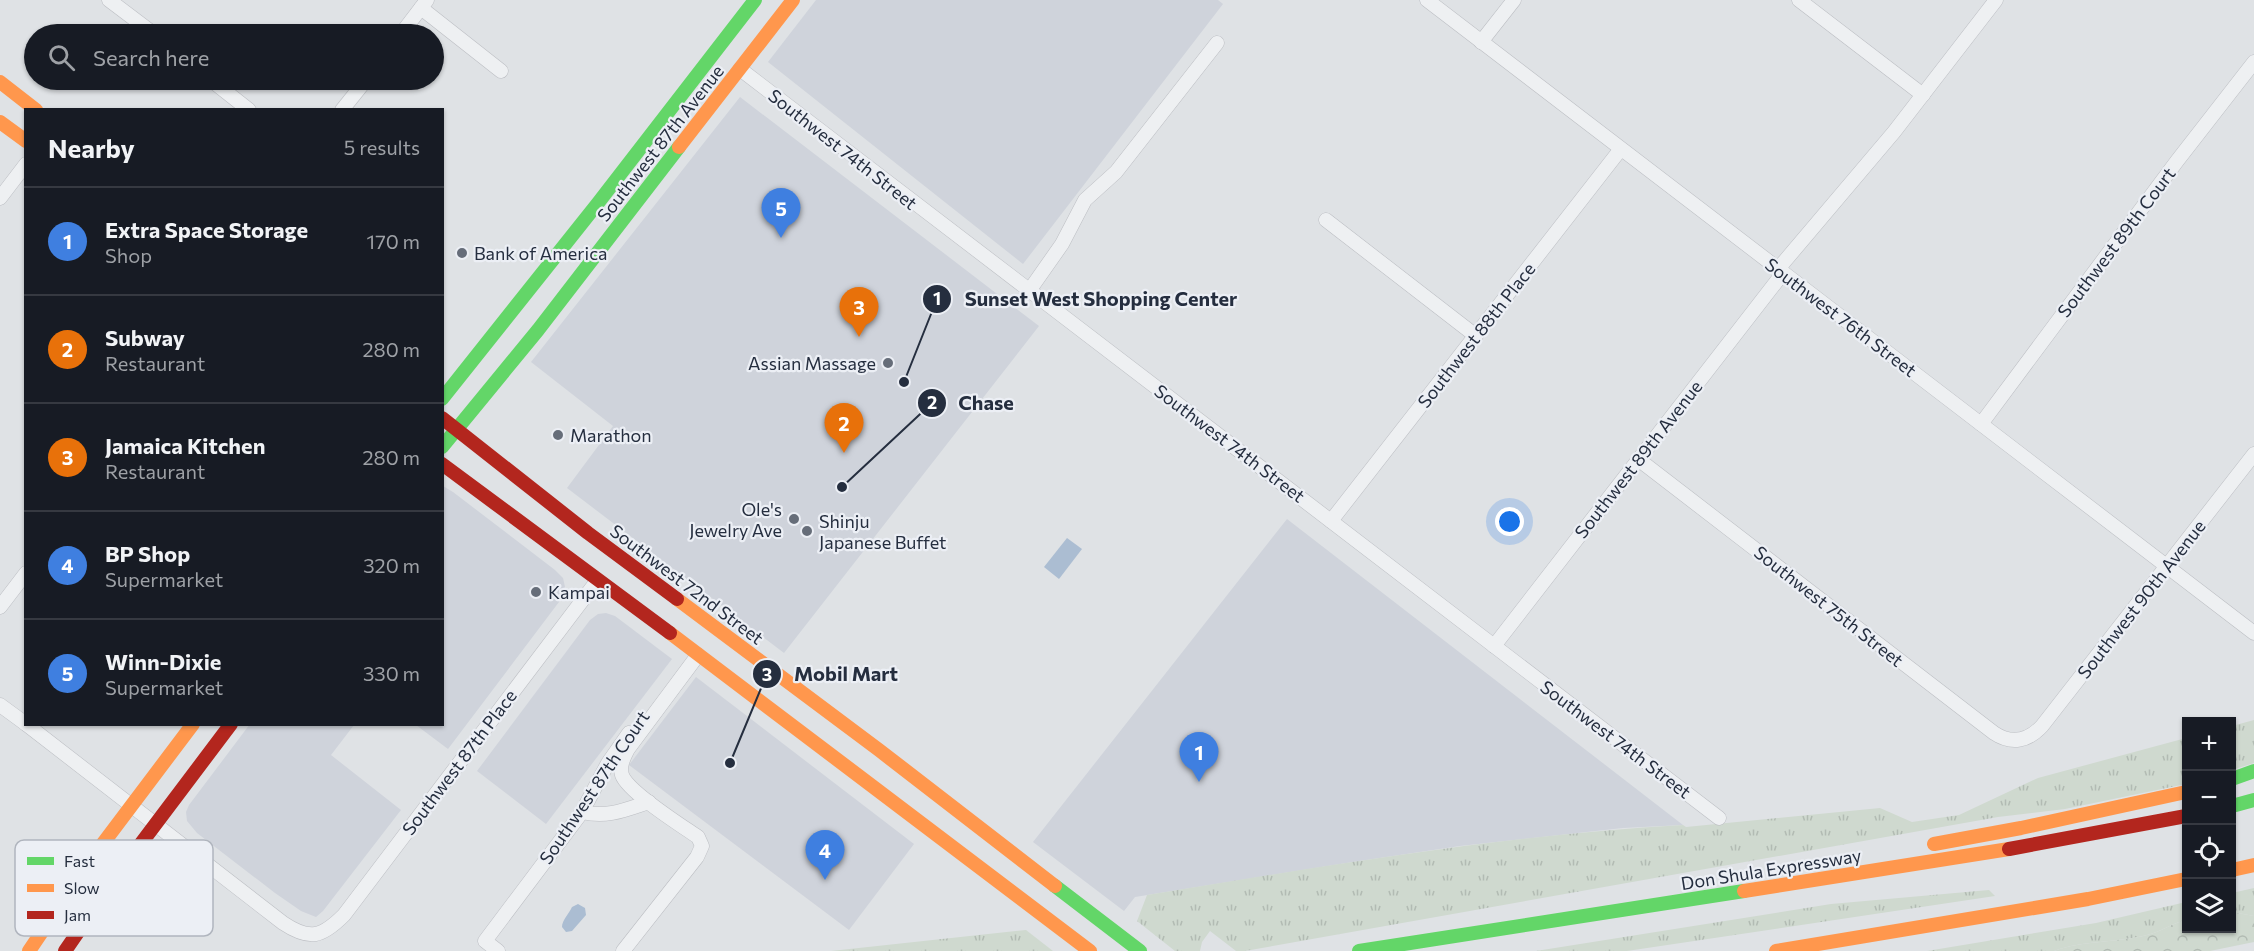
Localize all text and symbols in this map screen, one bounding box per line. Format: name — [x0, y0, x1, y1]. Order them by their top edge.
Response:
search box — [24, 24, 444, 90]
icon: search — [45, 41, 78, 74]
text: Search here — [93, 44, 209, 71]
street label: Southwest 87th Avenue — [592, 60, 728, 226]
street label: Southwest 74th Street — [764, 84, 922, 214]
text: Nearby — [48, 132, 135, 163]
text: 5 results — [344, 135, 420, 159]
street label: Southwest 89th Court — [2052, 163, 2180, 321]
pin: 5 — [762, 188, 800, 238]
text: Extra Space Storage — [105, 216, 308, 243]
text: 1 — [63, 229, 72, 253]
text: 170 m — [367, 229, 420, 253]
place label: Bank of America — [474, 242, 607, 264]
text: Shop — [105, 243, 152, 267]
marker: Bank of America — [455, 246, 469, 260]
street label: Southwest 76th Street — [1761, 253, 1921, 381]
street label: Southwest 88th Place — [1413, 258, 1539, 412]
callout: Sunset West Shopping Center — [922, 280, 1249, 318]
text: Sunset West Shopping Center — [965, 286, 1237, 310]
text: 1 — [933, 287, 941, 309]
pin: 3 — [840, 288, 878, 337]
text: Subway — [105, 324, 185, 351]
text: 2 — [62, 337, 73, 361]
text: 280 m — [362, 337, 420, 361]
text: Restaurant — [105, 351, 205, 375]
place label: Assian Massage — [748, 352, 876, 374]
marker: Assian Massage — [881, 356, 895, 370]
street label: Southwest 89th Avenue — [1569, 376, 1707, 542]
street label: Southwest 74th Street — [1150, 379, 1310, 507]
callout: Chase — [917, 384, 1026, 422]
text: Chase — [958, 390, 1014, 414]
text: 2 — [927, 391, 937, 413]
pin: 2 — [824, 404, 864, 453]
place label: Marathon — [570, 424, 652, 446]
marker: Marathon — [551, 428, 565, 442]
text: Jamaica Kitchen — [105, 432, 265, 459]
text: 3 — [62, 445, 73, 469]
text: 280 m — [362, 445, 420, 469]
text: Restaurant — [105, 459, 205, 483]
place label: Ole's Jewelry Ave — [689, 498, 782, 541]
your location — [1495, 507, 1524, 536]
place label: Shinju Japanese Buffet — [819, 510, 946, 553]
marker: Ole's Jewelry Ave — [787, 512, 801, 526]
street label: Southwest 90th Avenue — [2072, 515, 2210, 683]
street label: Southwest 72nd Street — [606, 519, 768, 649]
marker: Shinju Japanese Buffet — [800, 524, 814, 538]
text: BP Shop — [105, 540, 190, 567]
street label: Southwest 75th Street — [1750, 541, 1908, 671]
text: 4 — [61, 553, 74, 577]
text: 320 m — [363, 553, 420, 577]
text: Supermarket — [105, 567, 223, 591]
place label: Kampai — [548, 581, 610, 603]
marker: Kampai — [529, 585, 543, 599]
text: Winn-Dixie — [105, 648, 221, 675]
callout: Mobil Mart — [752, 655, 910, 693]
text: 5 — [62, 661, 73, 685]
text: 330 m — [363, 661, 420, 685]
text: Mobil Mart — [794, 661, 898, 685]
text: 3 — [762, 663, 772, 685]
text: Supermarket — [105, 675, 223, 699]
street label: Southwest 74th Street — [1536, 675, 1696, 803]
street label: Southwest 87th Place — [397, 685, 521, 839]
street label: Southwest 87th Court — [534, 706, 654, 868]
map controls — [2182, 717, 2236, 933]
button: + — [2182, 717, 2236, 771]
pin: 1 — [1180, 732, 1218, 782]
button: − — [2182, 771, 2236, 825]
button: locate — [2182, 825, 2236, 879]
pin: 4 — [806, 830, 844, 880]
legend — [15, 840, 213, 936]
street label: Don Shula Expressway — [1679, 844, 1863, 894]
text: Fast — [64, 851, 95, 870]
text: Slow — [64, 878, 100, 897]
button: layers — [2182, 879, 2236, 933]
text: Jam — [64, 905, 91, 924]

